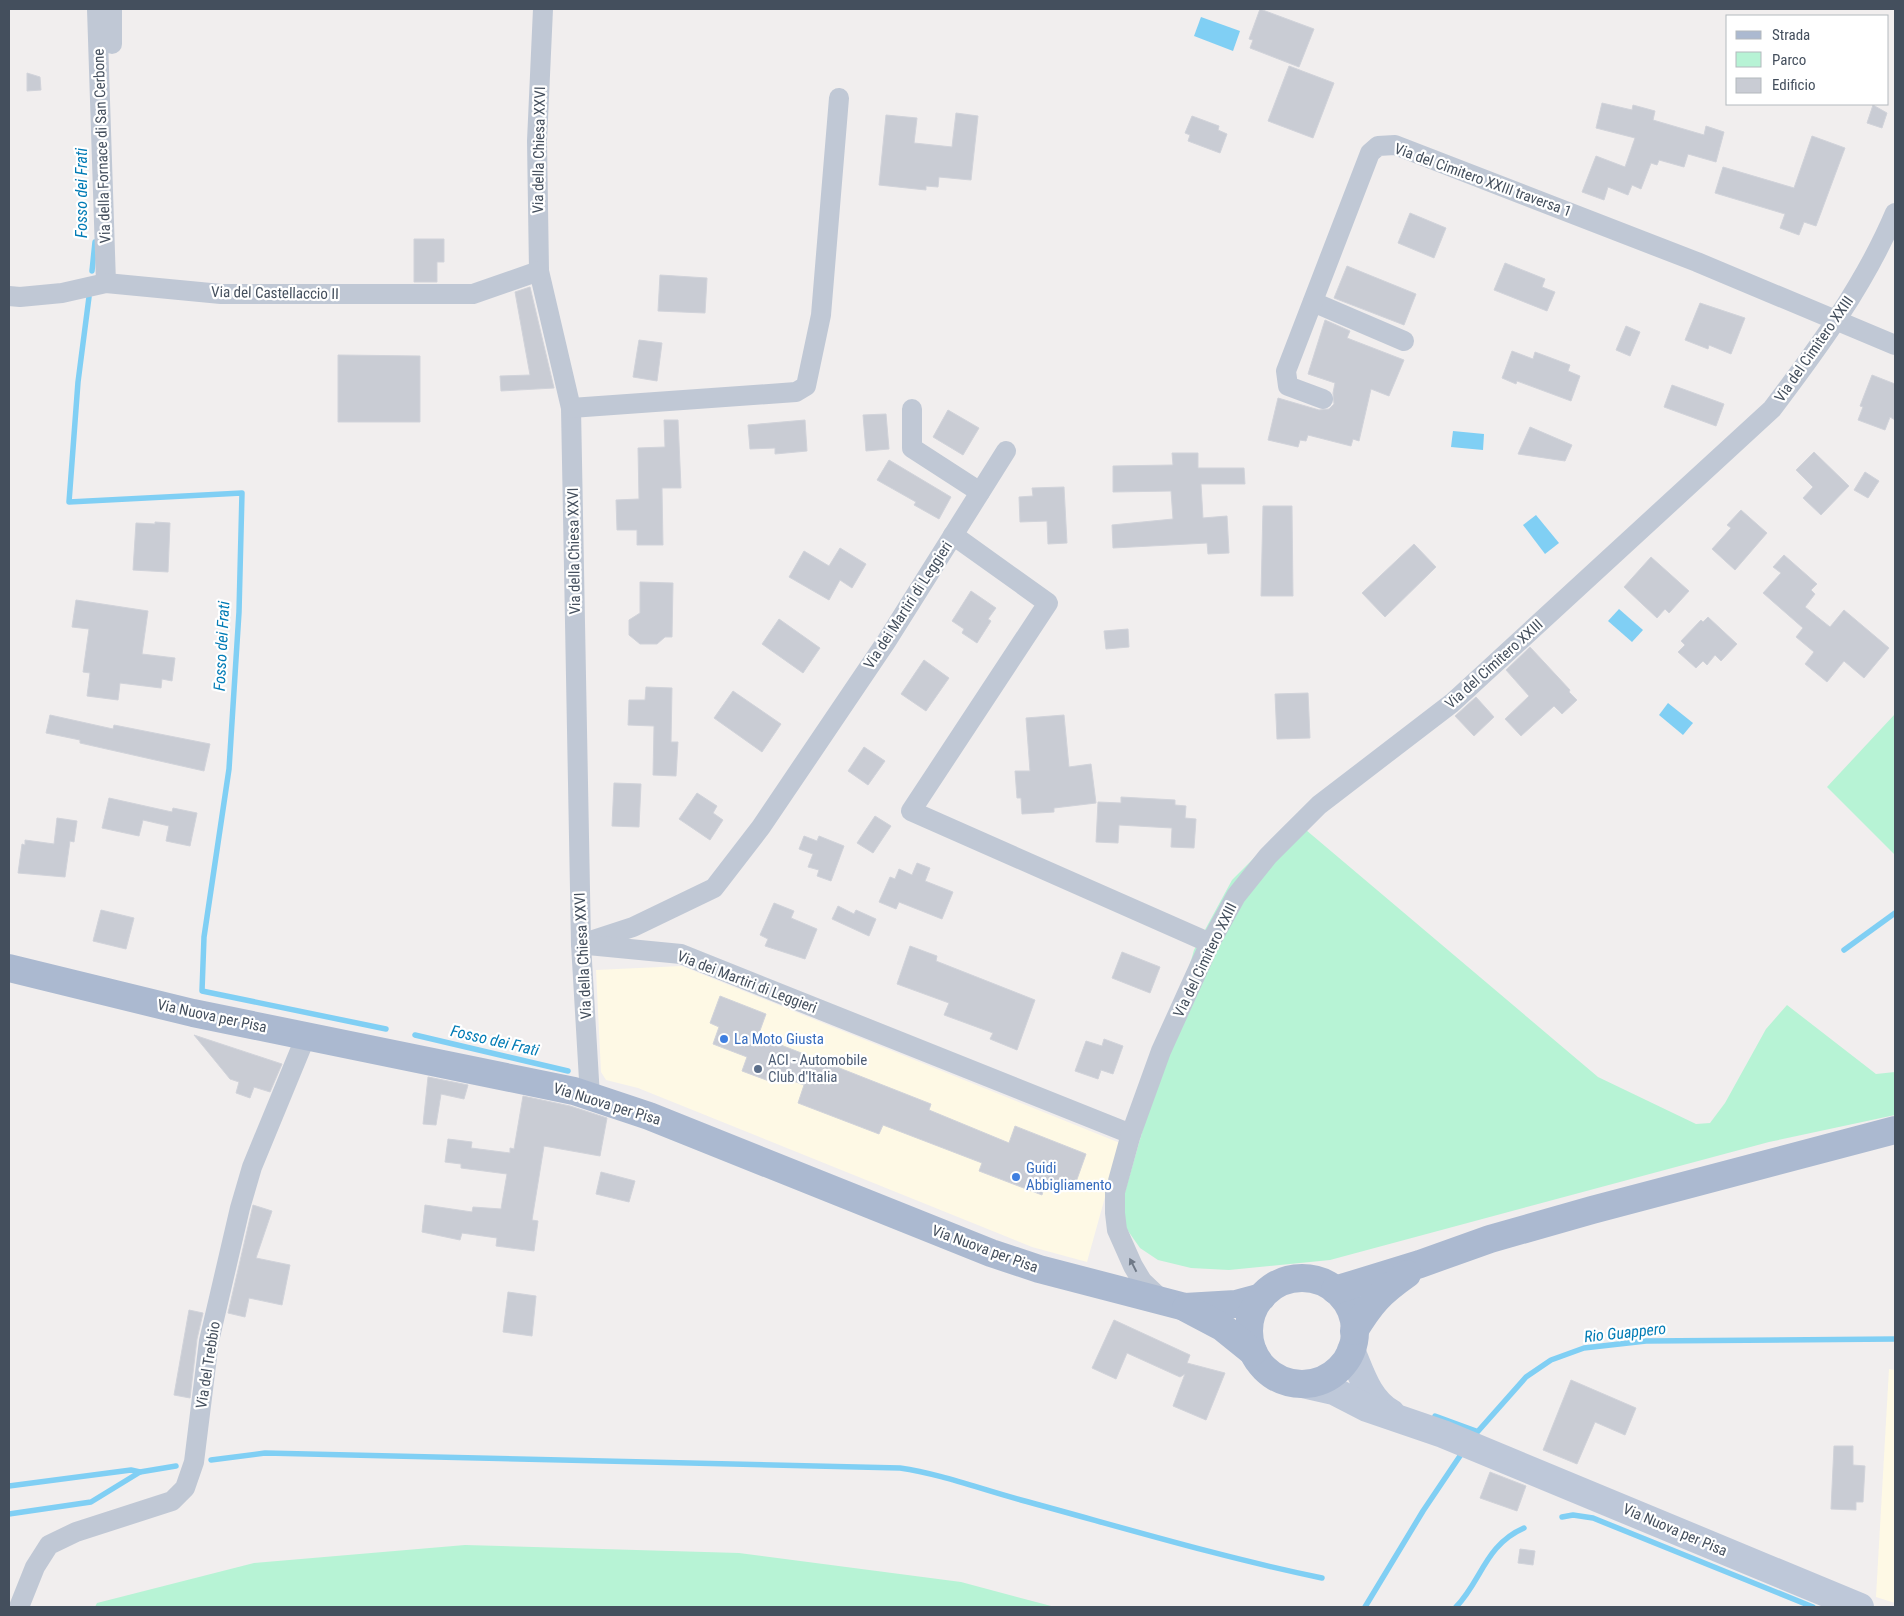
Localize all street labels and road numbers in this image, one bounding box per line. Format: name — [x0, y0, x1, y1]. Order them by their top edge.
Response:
street label: Via della Fornace di San Cerbone — [90, 48, 114, 244]
street label: Via della Chiesa XXVI — [529, 86, 549, 214]
street label: Via del Cimitero XXIII traversa 1 — [1392, 140, 1574, 220]
street label: Via del Castellaccio II — [211, 283, 339, 303]
street label: Via del Cimitero XXIII — [1771, 293, 1857, 405]
street label: Via della Chiesa XXVI — [564, 487, 584, 615]
street label: Via dei Martiri di Leggieri — [860, 538, 956, 672]
street label: Via del Cimitero XXIII — [1441, 615, 1547, 713]
street label: Via della Chiesa XXVI — [571, 892, 595, 1020]
street label: Via del Cimitero XXIII — [1169, 900, 1241, 1020]
street label: Via dei Martiri di Leggieri — [675, 947, 819, 1017]
street label: Via Nuova per Pisa — [156, 996, 268, 1036]
street label: Via Nuova per Pisa — [551, 1079, 663, 1129]
street label: Via Nuova per Pisa — [929, 1221, 1041, 1277]
street label: Via del Trebbio — [192, 1320, 224, 1410]
street label: Via Nuova per Pisa — [1620, 1500, 1730, 1560]

